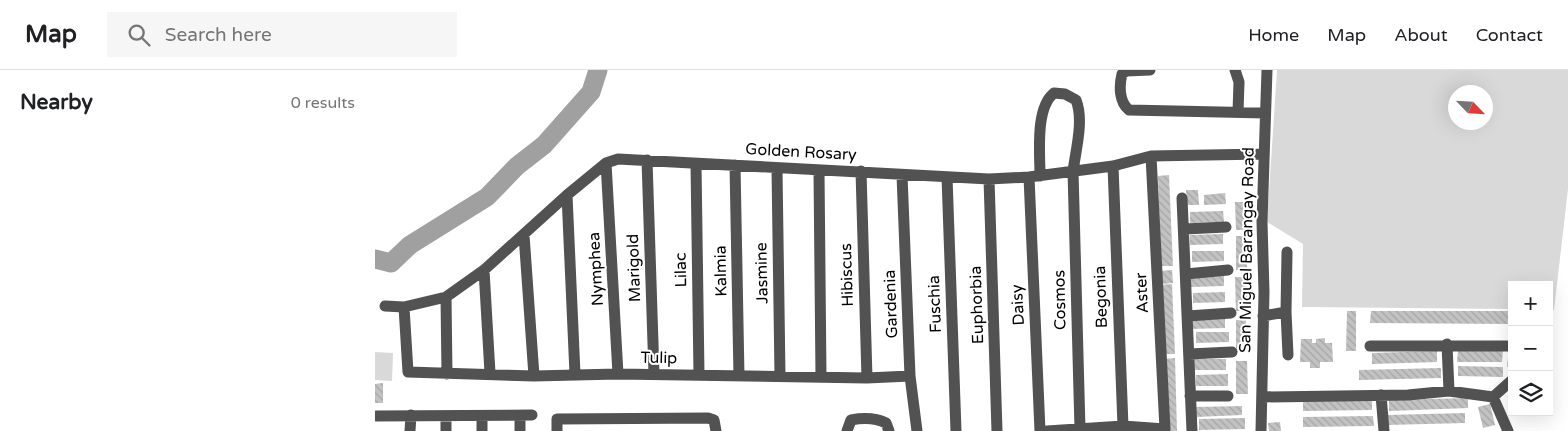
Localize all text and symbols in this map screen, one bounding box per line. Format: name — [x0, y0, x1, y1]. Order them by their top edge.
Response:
search box — [107, 12, 457, 57]
text: Map — [25, 20, 77, 49]
icon: search — [125, 21, 153, 49]
text: Search here — [165, 24, 272, 46]
text: Home — [1248, 24, 1299, 46]
text: Map — [1327, 24, 1366, 46]
text: About — [1394, 24, 1448, 46]
text: Contact — [1476, 24, 1543, 46]
north arrow — [1448, 85, 1493, 130]
text: Nearby — [20, 90, 93, 115]
text: 0 results — [291, 93, 355, 113]
street label: Golden Rosary — [745, 139, 858, 165]
street label: San Miguel Barangay Road — [1235, 147, 1259, 353]
street label: Nymphea — [584, 232, 608, 306]
street label: Marigold — [623, 233, 645, 303]
street label: Jasmine — [751, 242, 773, 304]
street label: Hibiscus — [836, 243, 858, 307]
street label: Kalmia — [711, 245, 731, 297]
street label: Lilac — [671, 252, 691, 288]
street label: Euphorbia — [966, 265, 988, 345]
street label: Begonia — [1090, 265, 1112, 329]
street label: Gardenia — [880, 269, 902, 339]
street label: Cosmos — [1049, 270, 1071, 330]
street label: Aster — [1131, 271, 1153, 314]
street label: Fuschia — [924, 275, 946, 333]
map controls — [1508, 281, 1553, 416]
button: + — [1508, 281, 1553, 326]
street label: Daisy — [1007, 284, 1029, 326]
button: − — [1508, 326, 1553, 371]
street label: Tulip — [641, 348, 677, 368]
button: layers — [1508, 371, 1553, 416]

